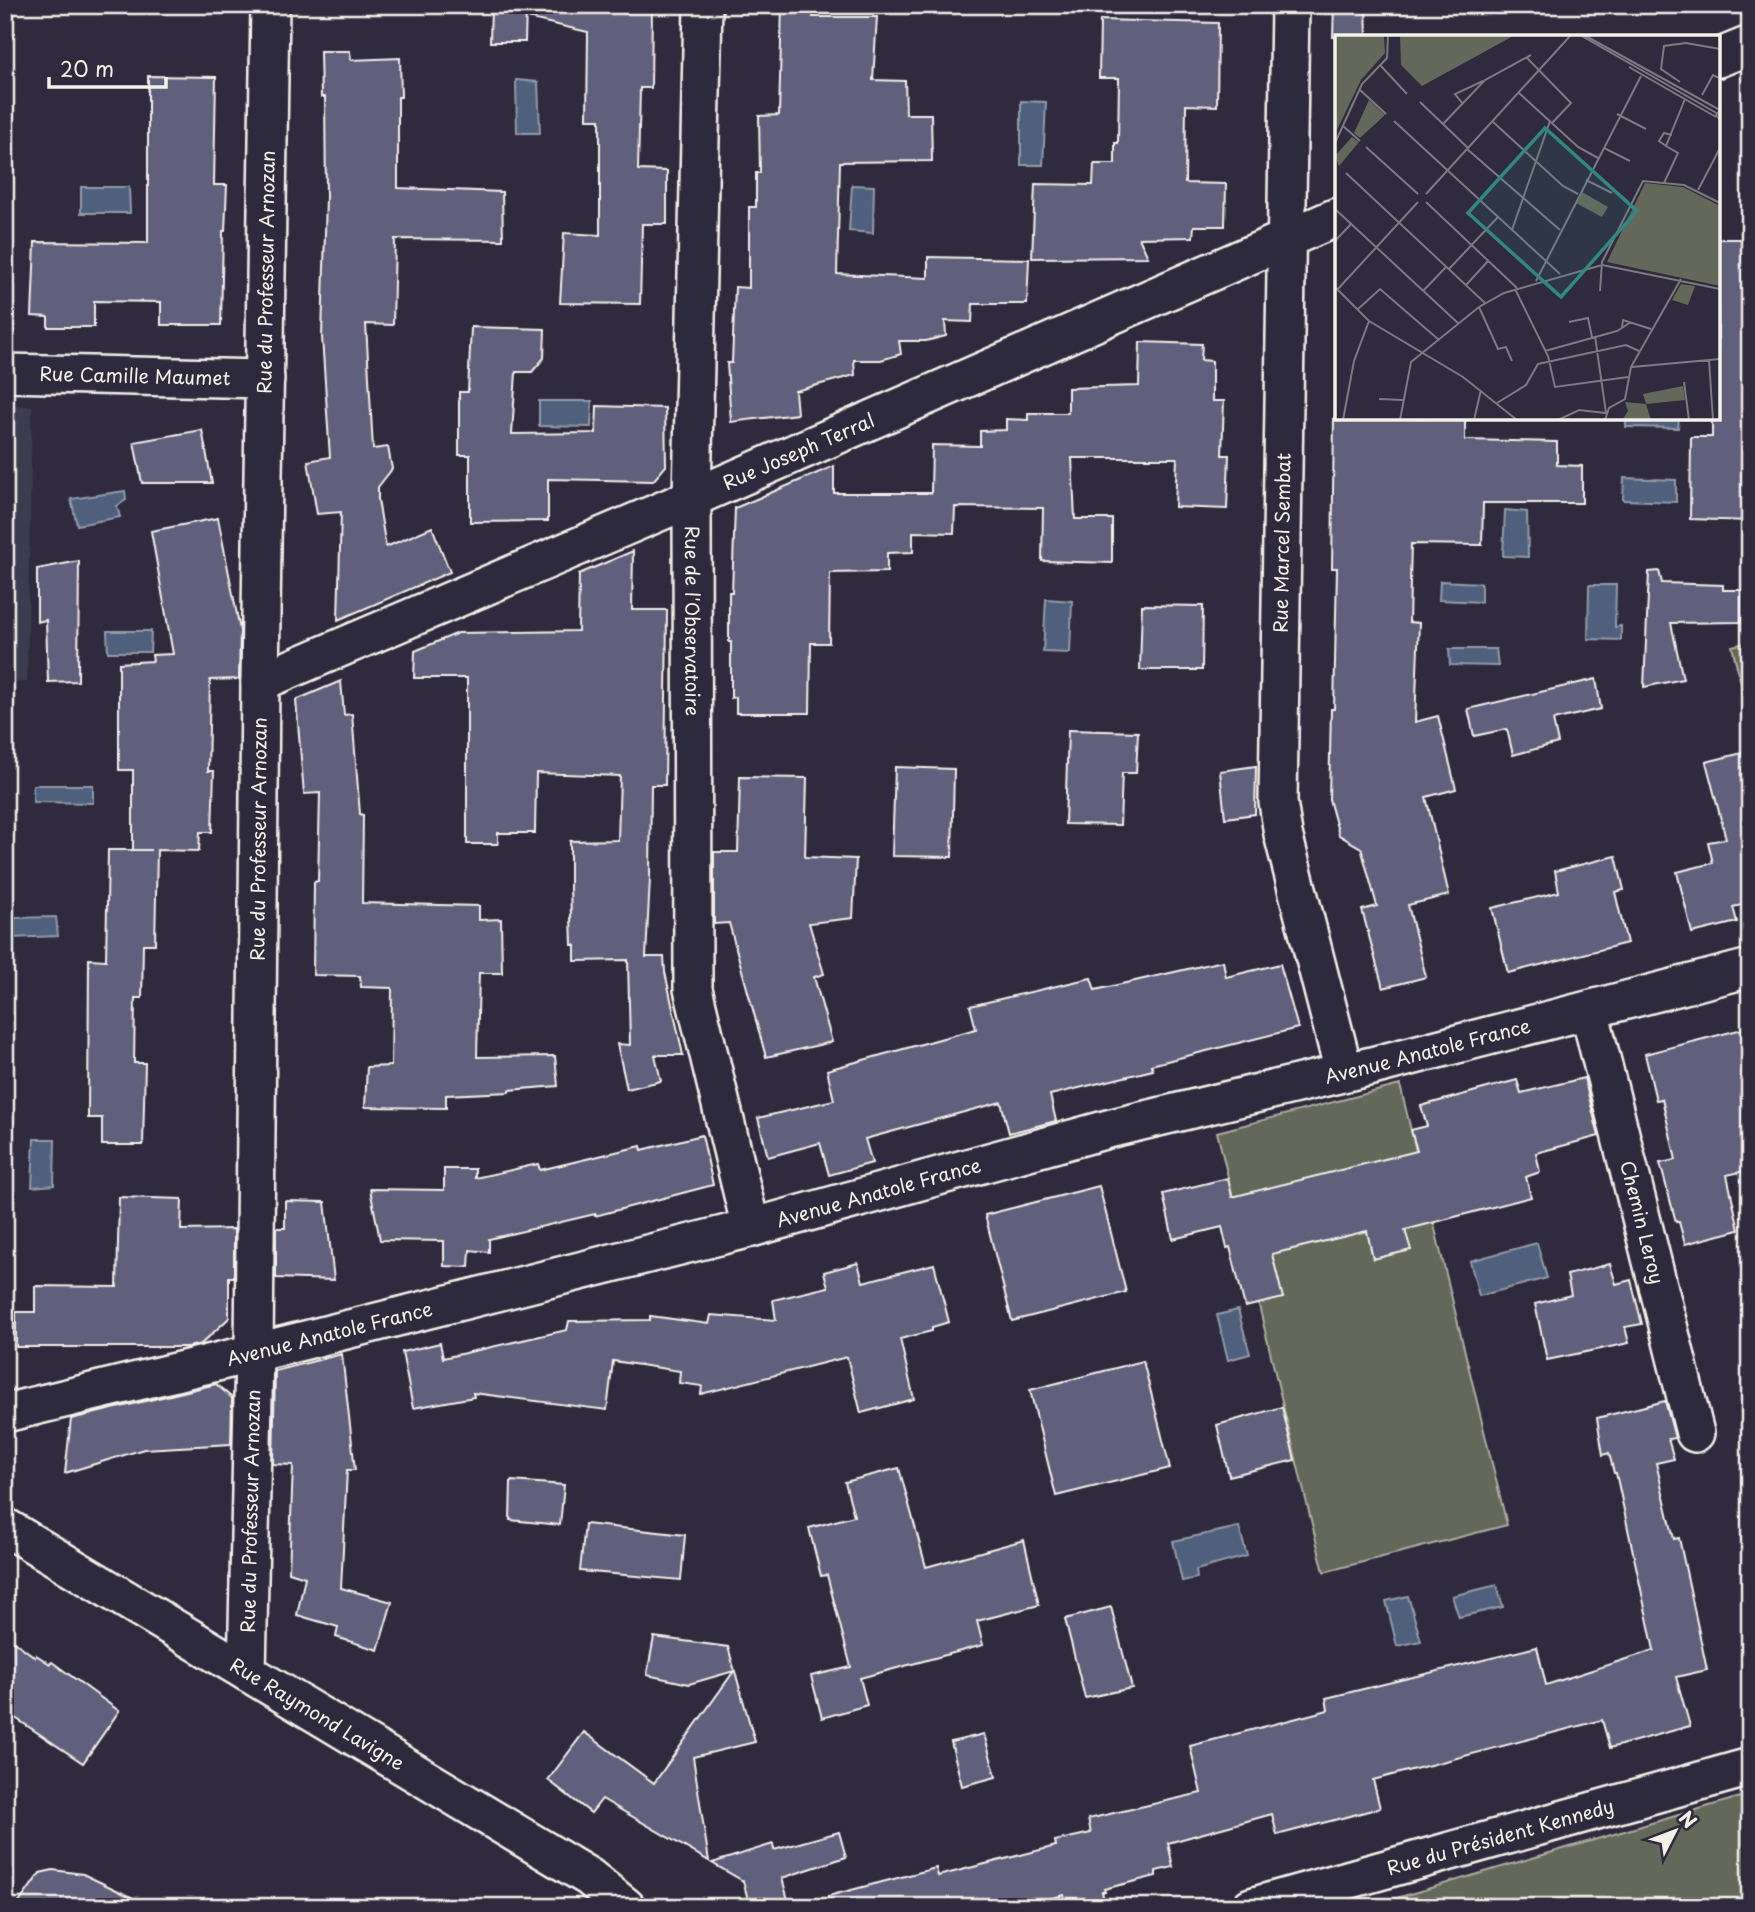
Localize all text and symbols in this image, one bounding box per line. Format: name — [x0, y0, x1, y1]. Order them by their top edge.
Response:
inset map — [1335, 35, 1720, 420]
scale bar — [49, 46, 166, 90]
text: 20 m — [60, 52, 114, 84]
street label: Rue du Professeur Arnozan — [249, 150, 281, 394]
street label: Rue Camille Maumet — [39, 359, 231, 391]
street label: Rue Joseph Terral — [718, 405, 879, 496]
street label: Rue Marcel Sembat — [1265, 452, 1297, 633]
street label: Rue de l'Observatoire — [679, 526, 707, 716]
street label: Rue du Professeur Arnozan — [243, 717, 273, 961]
street label: Avenue Anatole France — [1322, 1011, 1533, 1090]
street label: Avenue Anatole France — [773, 1150, 984, 1233]
street label: Chemin Leroy — [1614, 1157, 1672, 1287]
street label: Avenue Anatole France — [224, 1294, 435, 1372]
street label: Rue du Professeur Arnozan — [233, 1389, 266, 1633]
street label: Rue Raymond Lavigne — [225, 1650, 410, 1776]
street label: Rue du Président Kennedy — [1383, 1791, 1617, 1881]
north arrow — [1640, 1797, 1710, 1867]
text: N — [1673, 1804, 1704, 1834]

